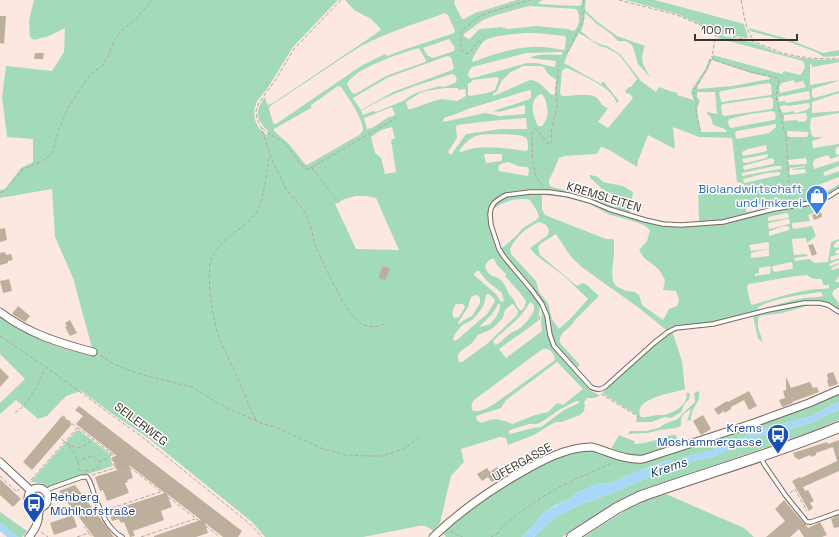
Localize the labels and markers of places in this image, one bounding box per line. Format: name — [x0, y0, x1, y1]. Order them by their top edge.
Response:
place label: Biolandwirtschaft und Imkerei — [698, 181, 802, 211]
shop icon: Biolandwirtschaft und Imkerei — [804, 183, 830, 216]
place label: Krems Moshammergasse — [657, 420, 762, 450]
bus stop icon: Krems Moshammergasse — [765, 422, 791, 455]
place label: Rehberg Mühlhofstraße — [50, 489, 135, 519]
bus stop icon: Rehberg Mühlhofstraße — [21, 491, 47, 524]

